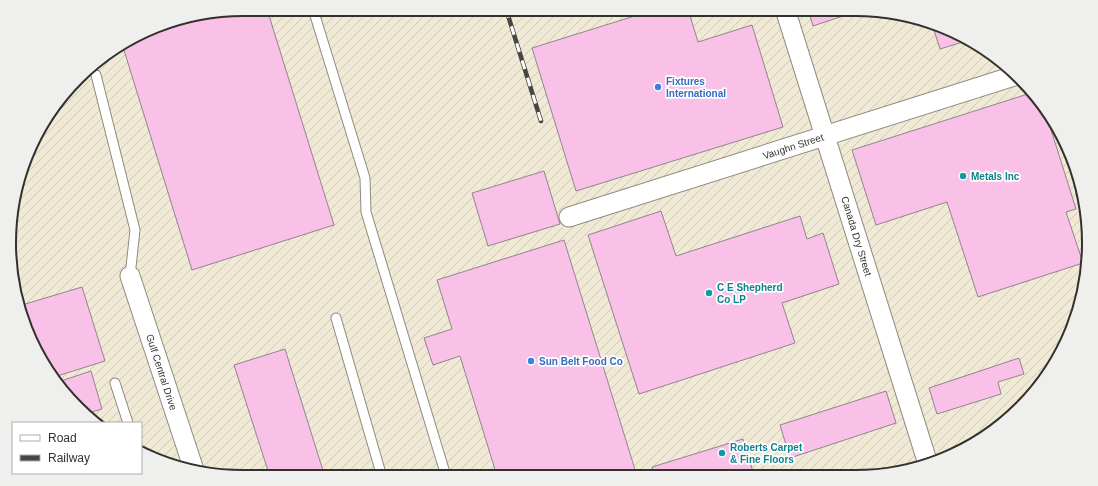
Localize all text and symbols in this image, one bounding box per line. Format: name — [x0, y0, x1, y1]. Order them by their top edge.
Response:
place label: Fixtures International — [666, 76, 726, 99]
marker: Fixtures International — [653, 82, 663, 92]
street label: Vaughn Street — [761, 131, 825, 161]
marker: Metals Inc — [958, 171, 968, 181]
place label: Metals Inc — [971, 171, 1020, 182]
street label: Canada Dry Street — [839, 195, 874, 278]
place label: C E Shepherd Co LP — [717, 282, 783, 305]
marker: C E Shepherd Co LP — [704, 288, 714, 298]
street label: Gulf Central Drive — [144, 333, 179, 412]
marker: Sun Belt Food Co — [526, 356, 536, 366]
place label: Sun Belt Food Co — [539, 356, 623, 367]
legend — [12, 422, 142, 474]
text: Road — [48, 431, 77, 445]
place label: Roberts Carpet & Fine Floors — [730, 442, 803, 465]
marker: Roberts Carpet & Fine Floors — [717, 448, 727, 458]
text: Railway — [48, 451, 90, 465]

